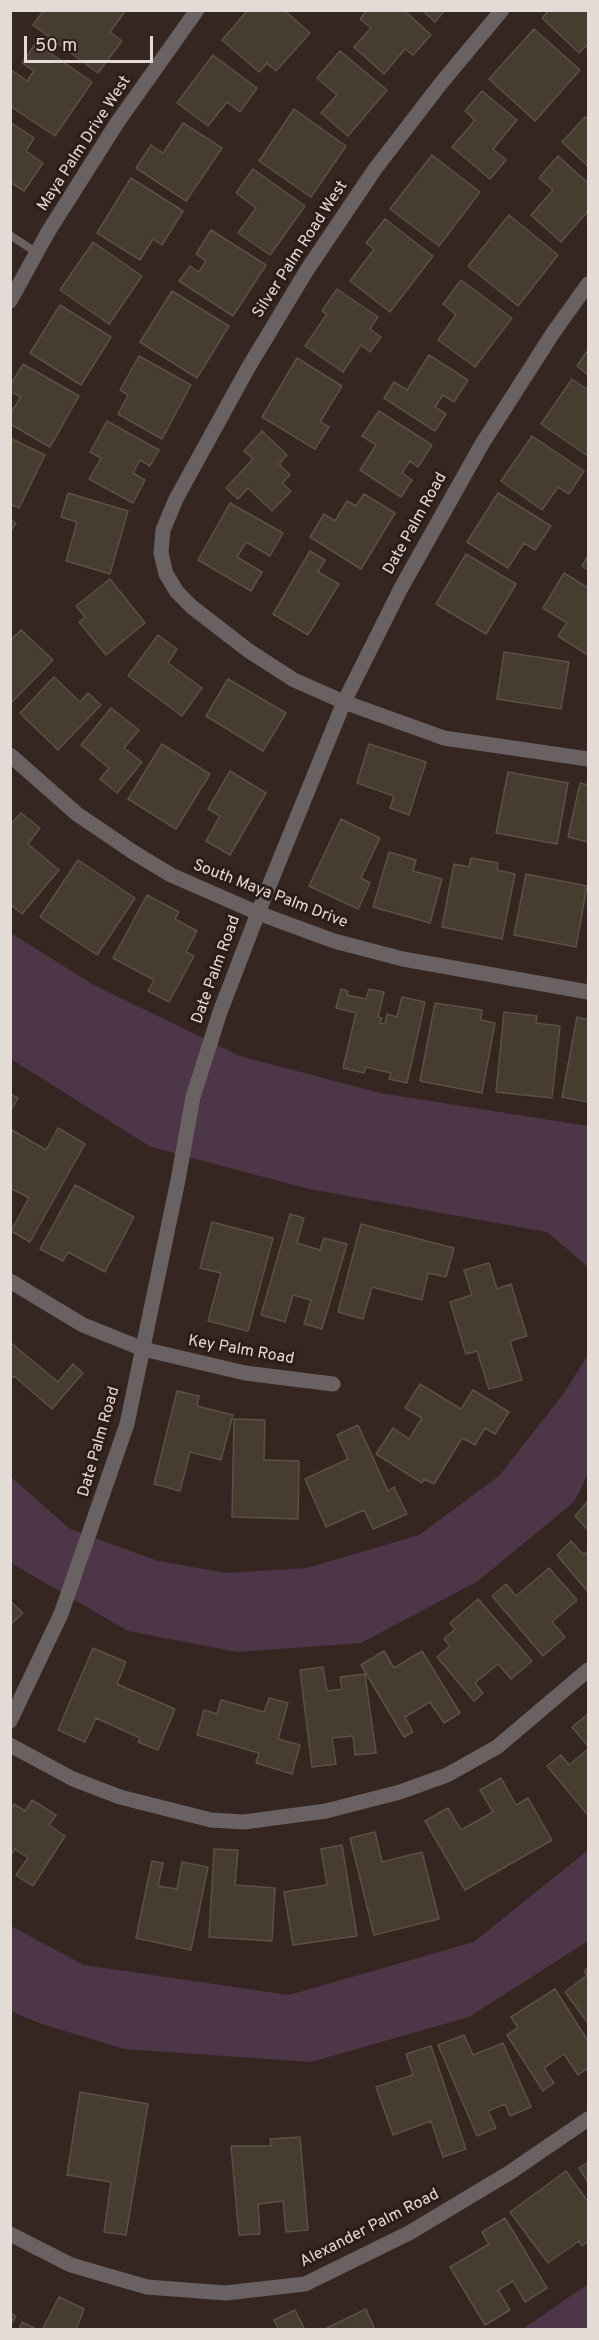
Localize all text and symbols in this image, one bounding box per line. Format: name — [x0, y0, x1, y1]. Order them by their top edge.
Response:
scale bar — [27, 24, 156, 62]
text: 50 m — [35, 35, 77, 58]
street label: Maya Palm Drive West — [34, 73, 136, 215]
street label: Silver Palm Road West — [249, 178, 353, 322]
street label: Date Palm Road — [380, 470, 452, 578]
street label: South Maya Palm Drive — [190, 857, 350, 933]
street label: Date Palm Road — [189, 913, 245, 1027]
street label: Key Palm Road — [186, 1332, 296, 1370]
street label: Date Palm Road — [75, 1385, 125, 1499]
street label: Alexander Palm Road — [297, 2186, 443, 2272]

